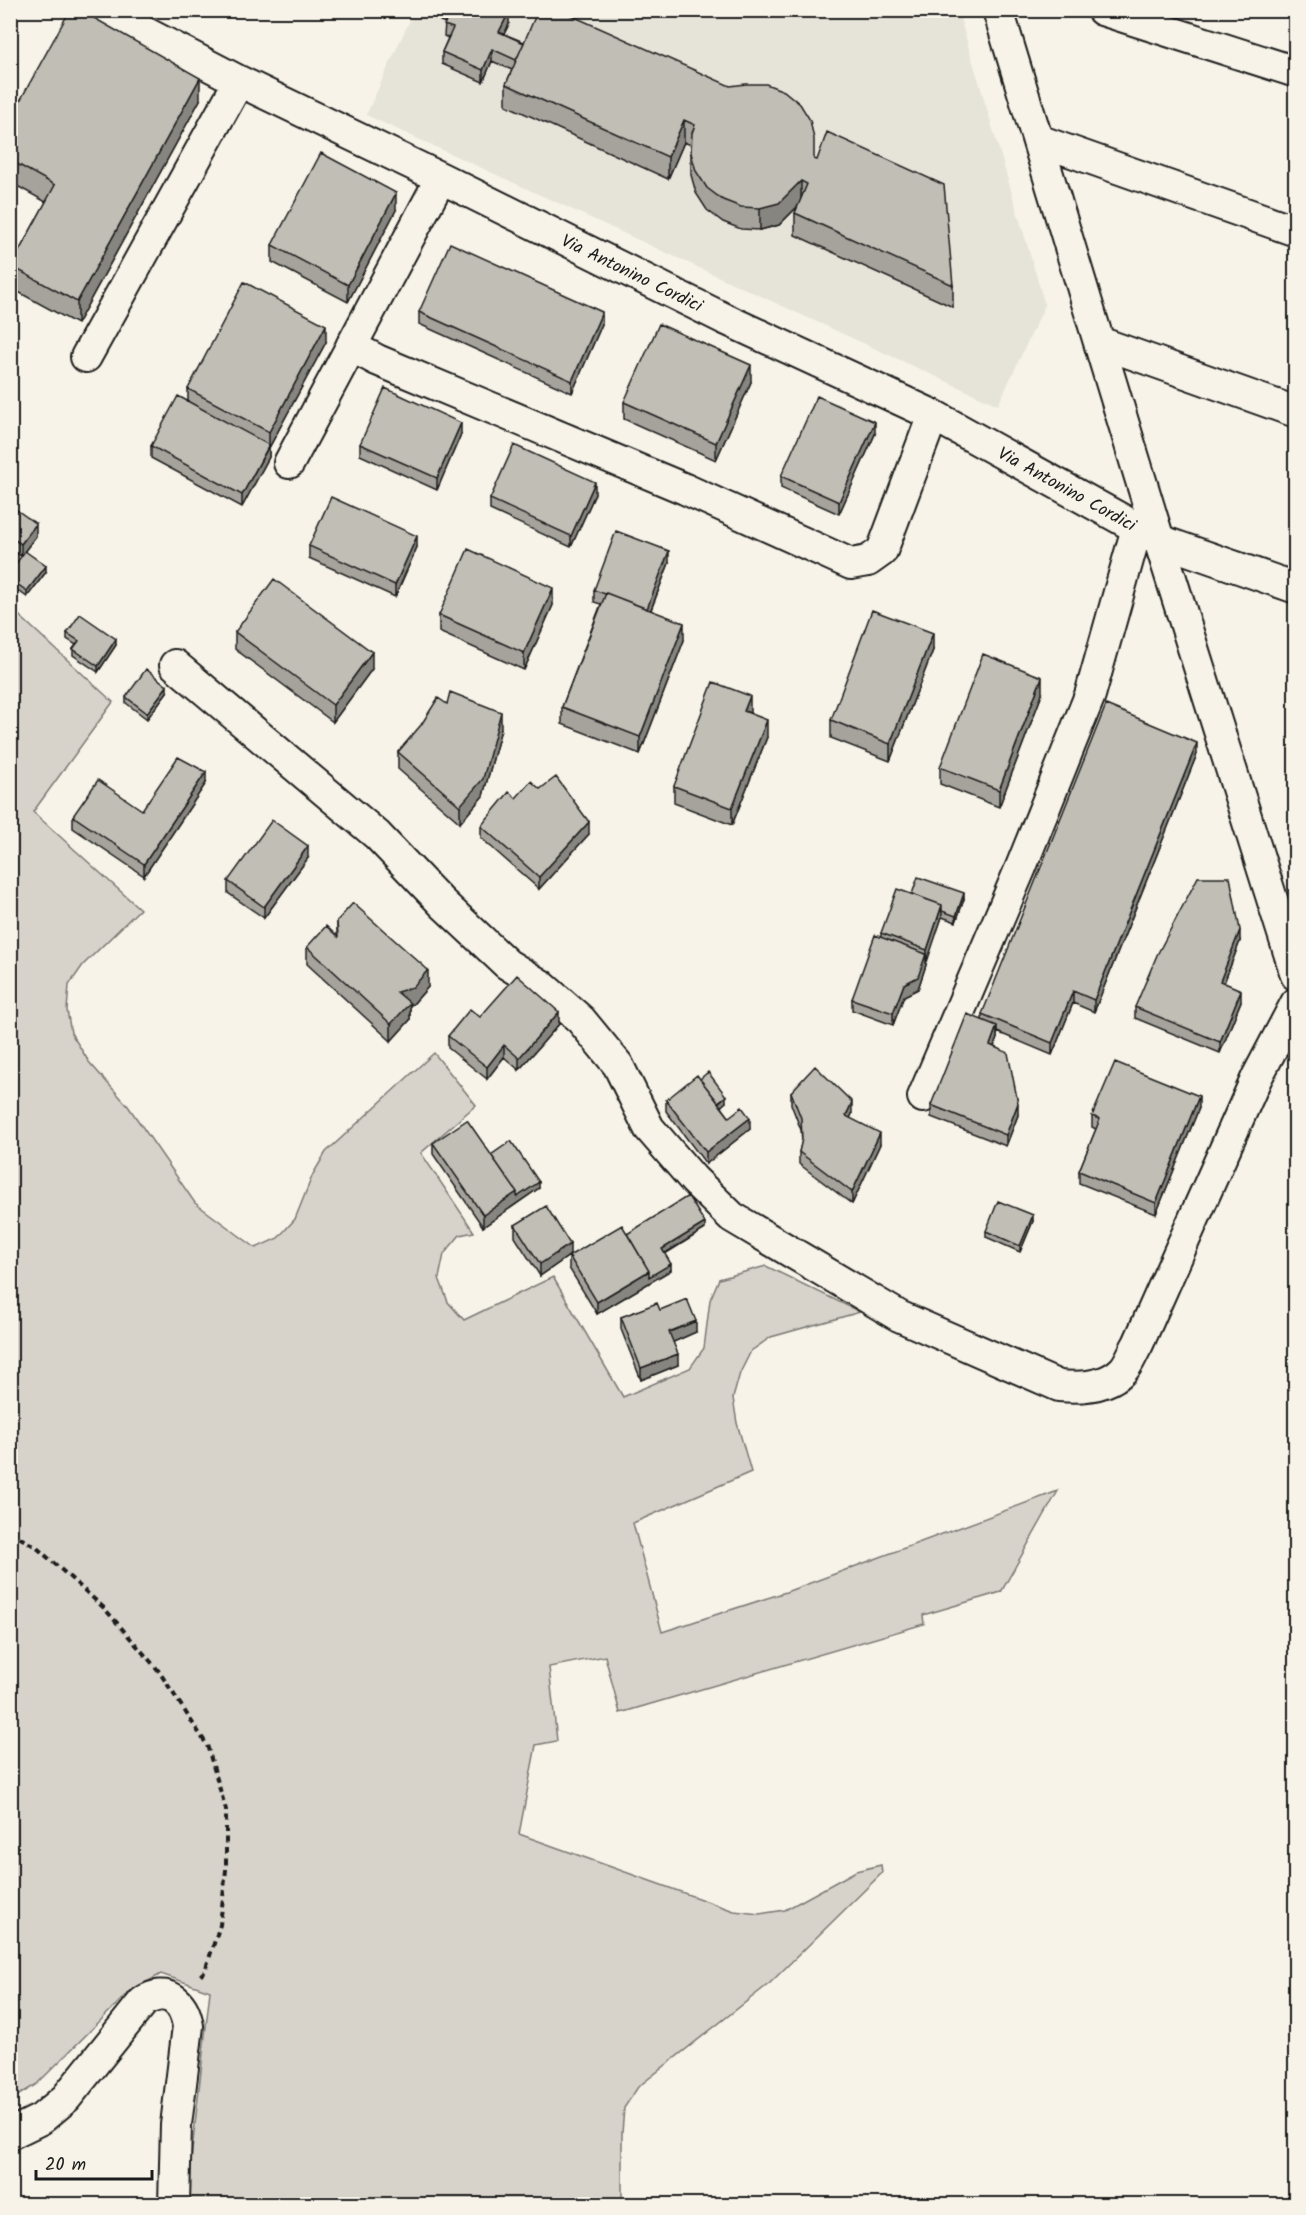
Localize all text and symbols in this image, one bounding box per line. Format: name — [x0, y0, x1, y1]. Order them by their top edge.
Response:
street label: Via Antonino Cordici — [556, 227, 708, 322]
street label: Via Antonino Cordici — [992, 440, 1141, 541]
scale bar — [36, 2143, 152, 2181]
text: 20 m — [45, 2151, 86, 2180]

